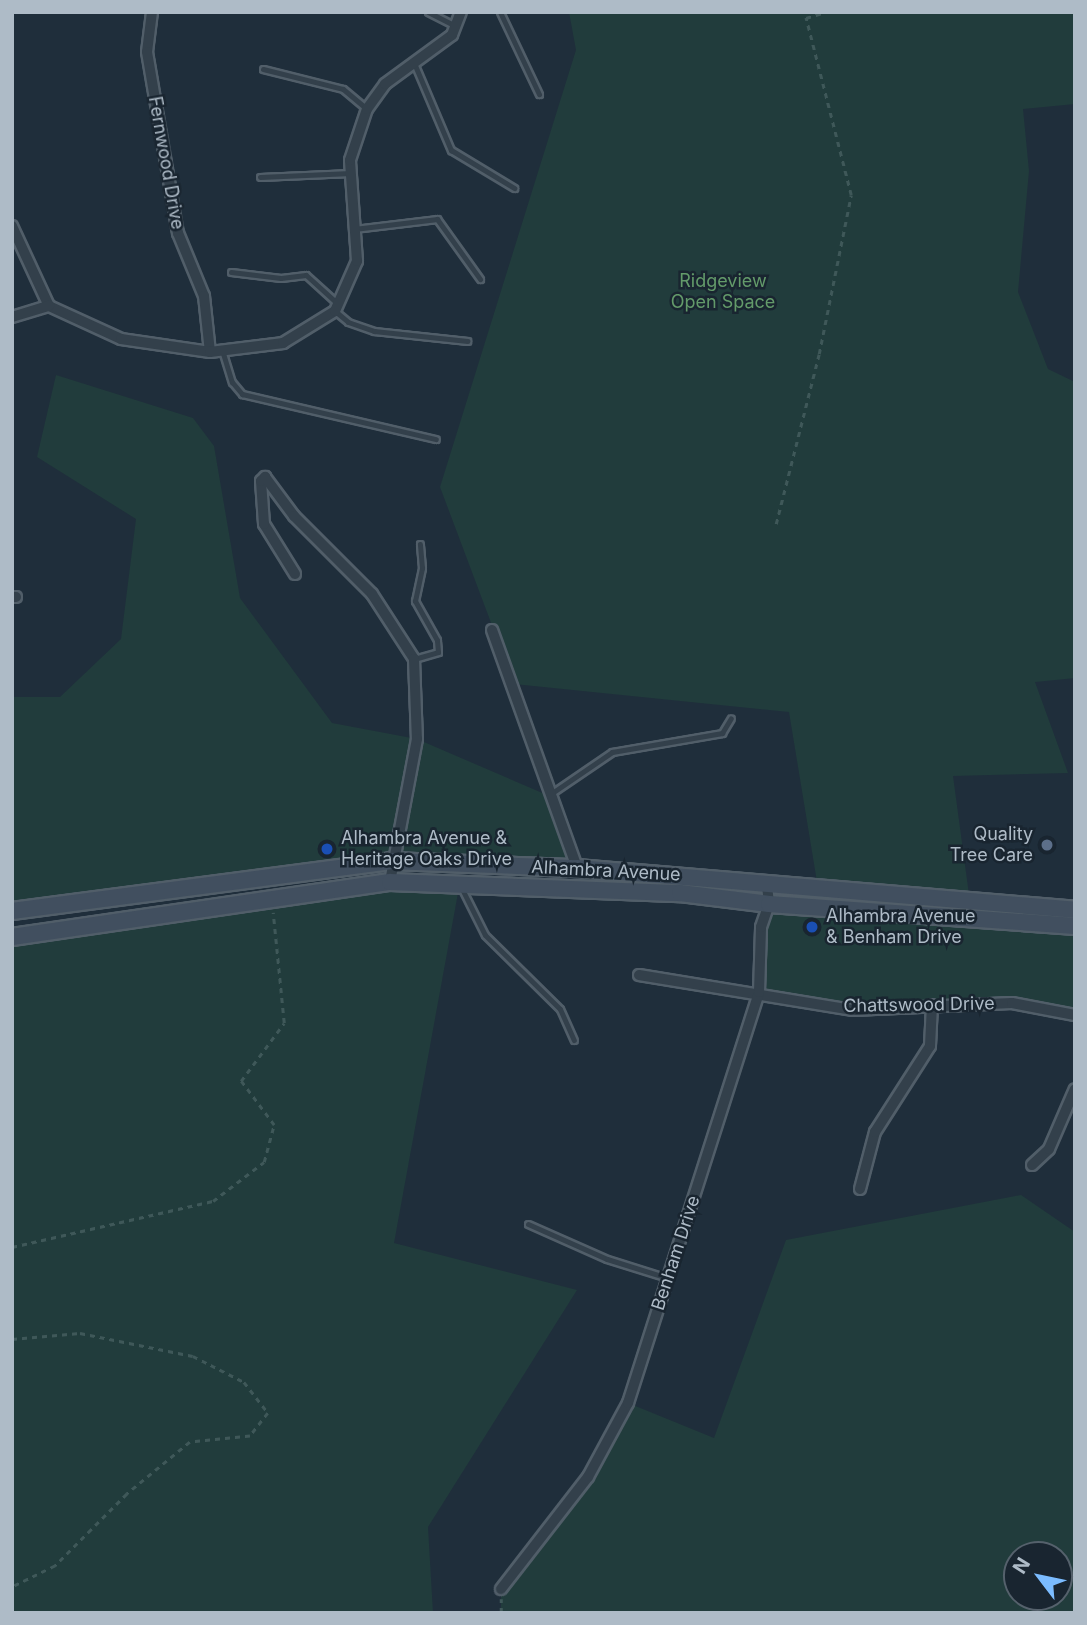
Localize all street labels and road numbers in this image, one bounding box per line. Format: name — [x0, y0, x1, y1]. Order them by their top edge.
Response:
street label: Fernwood Drive — [144, 95, 188, 231]
street label: Alhambra Avenue — [531, 856, 681, 886]
street label: Chattswood Drive — [843, 993, 995, 1017]
street label: Benham Drive — [647, 1193, 705, 1313]

